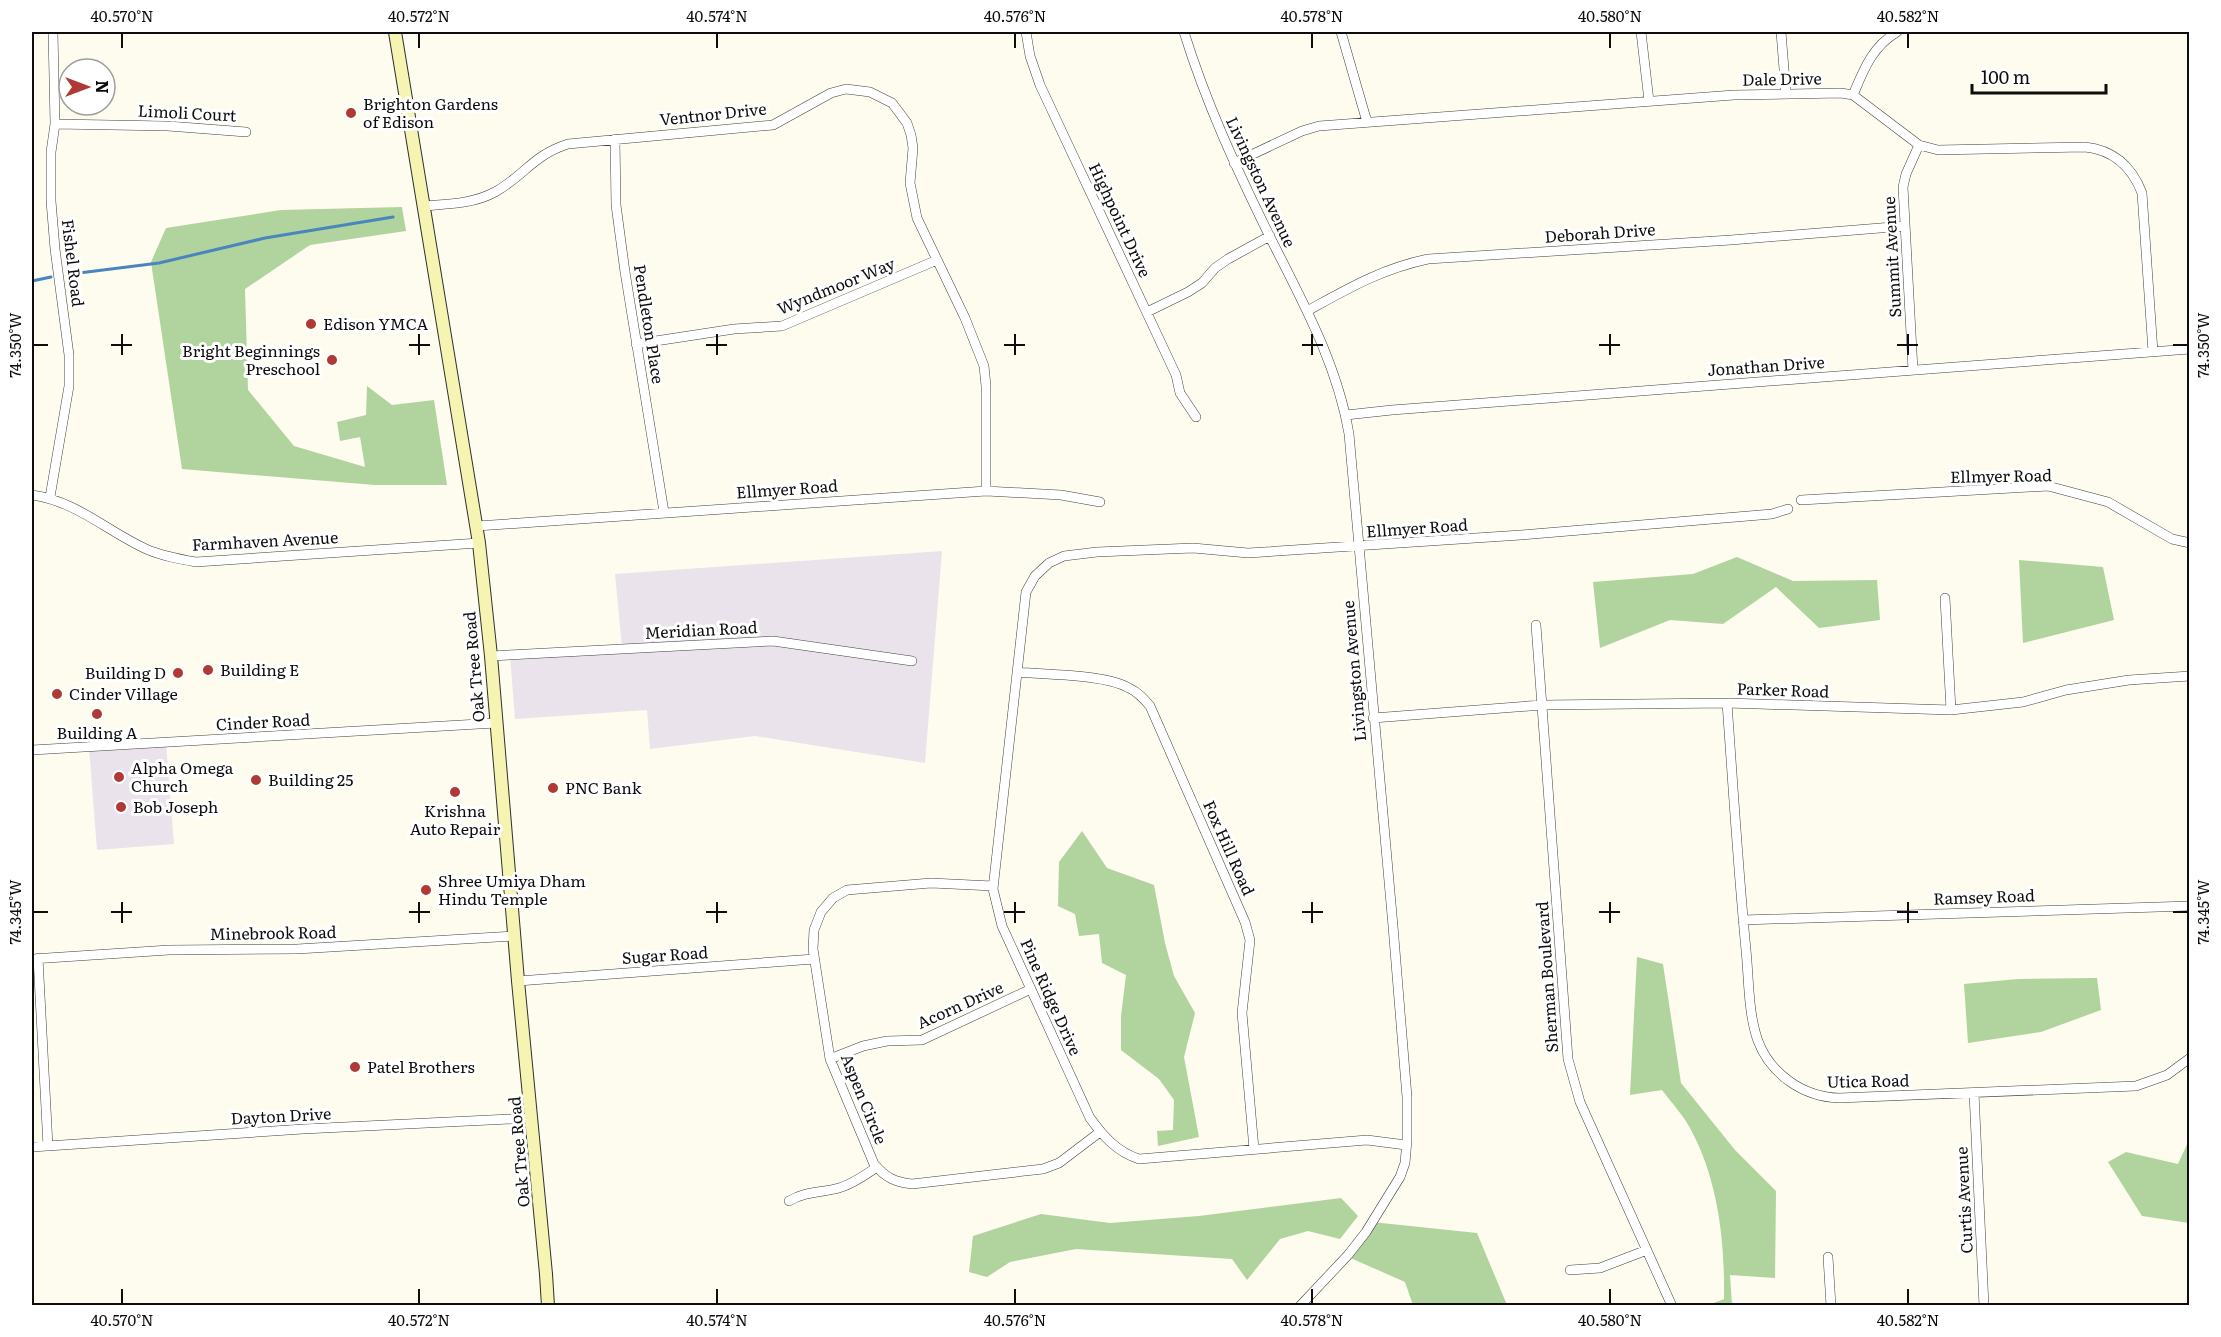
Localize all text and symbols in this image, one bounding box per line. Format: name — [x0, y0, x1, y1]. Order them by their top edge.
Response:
text: 40.570°N — [90, 4, 154, 27]
text: 40.572°N — [388, 4, 450, 27]
text: 40.574°N — [686, 4, 748, 27]
text: 40.576°N — [984, 4, 1046, 27]
text: 40.578°N — [1281, 4, 1343, 27]
text: 40.580°N — [1578, 4, 1642, 27]
text: 40.582°N — [1877, 4, 1939, 27]
north arrow — [57, 57, 117, 117]
scale bar — [1972, 57, 2106, 95]
text: 100 m — [1981, 63, 2030, 90]
street label: Dale Drive — [1742, 65, 1822, 91]
text: N — [91, 80, 115, 94]
place label: Brighton Gardens of Edison — [363, 91, 498, 133]
street label: Ventnor Drive — [658, 95, 767, 131]
street label: Limoli Court — [137, 97, 237, 127]
marker: Brighton Gardens of Edison — [344, 106, 358, 120]
street label: Livingston Avenue — [1221, 112, 1303, 251]
street label: Highpoint Drive — [1084, 158, 1158, 281]
street label: Summit Avenue — [1876, 196, 1906, 318]
street label: Deborah Drive — [1544, 216, 1656, 248]
street label: Fishel Road — [57, 218, 91, 308]
street label: Wyndmoor Way — [773, 250, 899, 320]
street label: Pendleton Place — [629, 262, 671, 385]
place label: Edison YMCA — [323, 311, 429, 335]
text: 74.350°W — [3, 312, 26, 378]
text: 74.350°W — [2191, 312, 2214, 378]
marker: Edison YMCA — [304, 317, 318, 331]
place label: Bright Beginnings Preschool — [182, 338, 320, 380]
street label: Jonathan Drive — [1706, 349, 1825, 381]
marker: Bright Beginnings Preschool — [325, 353, 339, 367]
street label: Ellmyer Road — [1950, 462, 2052, 488]
street label: Ellmyer Road — [735, 472, 839, 504]
street label: Ellmyer Road — [1365, 511, 1469, 543]
street label: Farmhaven Avenue — [191, 524, 339, 556]
street label: Livingston Avenue — [1335, 599, 1371, 743]
street label: Oak Tree Road — [456, 610, 490, 724]
street label: Meridian Road — [644, 614, 758, 644]
place label: Building E — [220, 657, 299, 681]
place label: Building D — [85, 660, 166, 684]
marker: Building E — [201, 663, 215, 677]
marker: Building D — [171, 666, 185, 680]
street label: Parker Road — [1736, 675, 1830, 703]
place label: Cinder Village — [69, 681, 178, 705]
marker: Cinder Village — [50, 687, 64, 701]
marker: Building A — [90, 707, 104, 721]
street label: Cinder Road — [215, 707, 311, 735]
place label: Building A — [57, 720, 138, 744]
place label: Alpha Omega Church — [131, 755, 234, 797]
place label: Building 25 — [268, 767, 353, 791]
marker: Alpha Omega Church — [112, 770, 126, 784]
marker: Building 25 — [249, 773, 263, 787]
place label: PNC Bank — [565, 775, 642, 799]
marker: PNC Bank — [546, 781, 560, 795]
marker: Krishna Auto Repair — [448, 785, 462, 799]
place label: Bob Joseph — [133, 794, 219, 818]
street label: Fox Hill Road — [1198, 796, 1262, 899]
place label: Krishna Auto Repair — [410, 798, 501, 840]
marker: Bob Joseph — [114, 800, 128, 814]
place label: Shree Umiya Dham Hindu Temple — [438, 868, 586, 910]
text: 74.345°W — [3, 879, 26, 945]
text: 74.345°W — [2191, 879, 2214, 945]
street label: Ramsey Road — [1933, 882, 2035, 910]
marker: Shree Umiya Dham Hindu Temple — [419, 883, 433, 897]
street label: Sherman Boulevard — [1529, 900, 1563, 1054]
street label: Minebrook Road — [209, 919, 337, 945]
street label: Pine Ridge Drive — [1015, 934, 1088, 1059]
street label: Sugar Road — [621, 939, 709, 969]
street label: Acorn Drive — [913, 974, 1007, 1034]
street label: Aspen Circle — [836, 1050, 894, 1148]
place label: Patel Brothers — [367, 1054, 475, 1078]
marker: Patel Brothers — [348, 1060, 362, 1074]
street label: Utica Road — [1826, 1067, 1910, 1093]
street label: Oak Tree Road — [501, 1095, 535, 1209]
street label: Dayton Drive — [230, 1100, 332, 1130]
street label: Curtis Avenue — [1948, 1146, 1978, 1254]
text: 40.570°N — [90, 1308, 154, 1331]
text: 40.572°N — [388, 1308, 450, 1331]
text: 40.574°N — [686, 1308, 748, 1331]
text: 40.576°N — [984, 1308, 1046, 1331]
text: 40.578°N — [1281, 1308, 1343, 1331]
text: 40.580°N — [1578, 1308, 1642, 1331]
text: 40.582°N — [1877, 1308, 1939, 1331]

